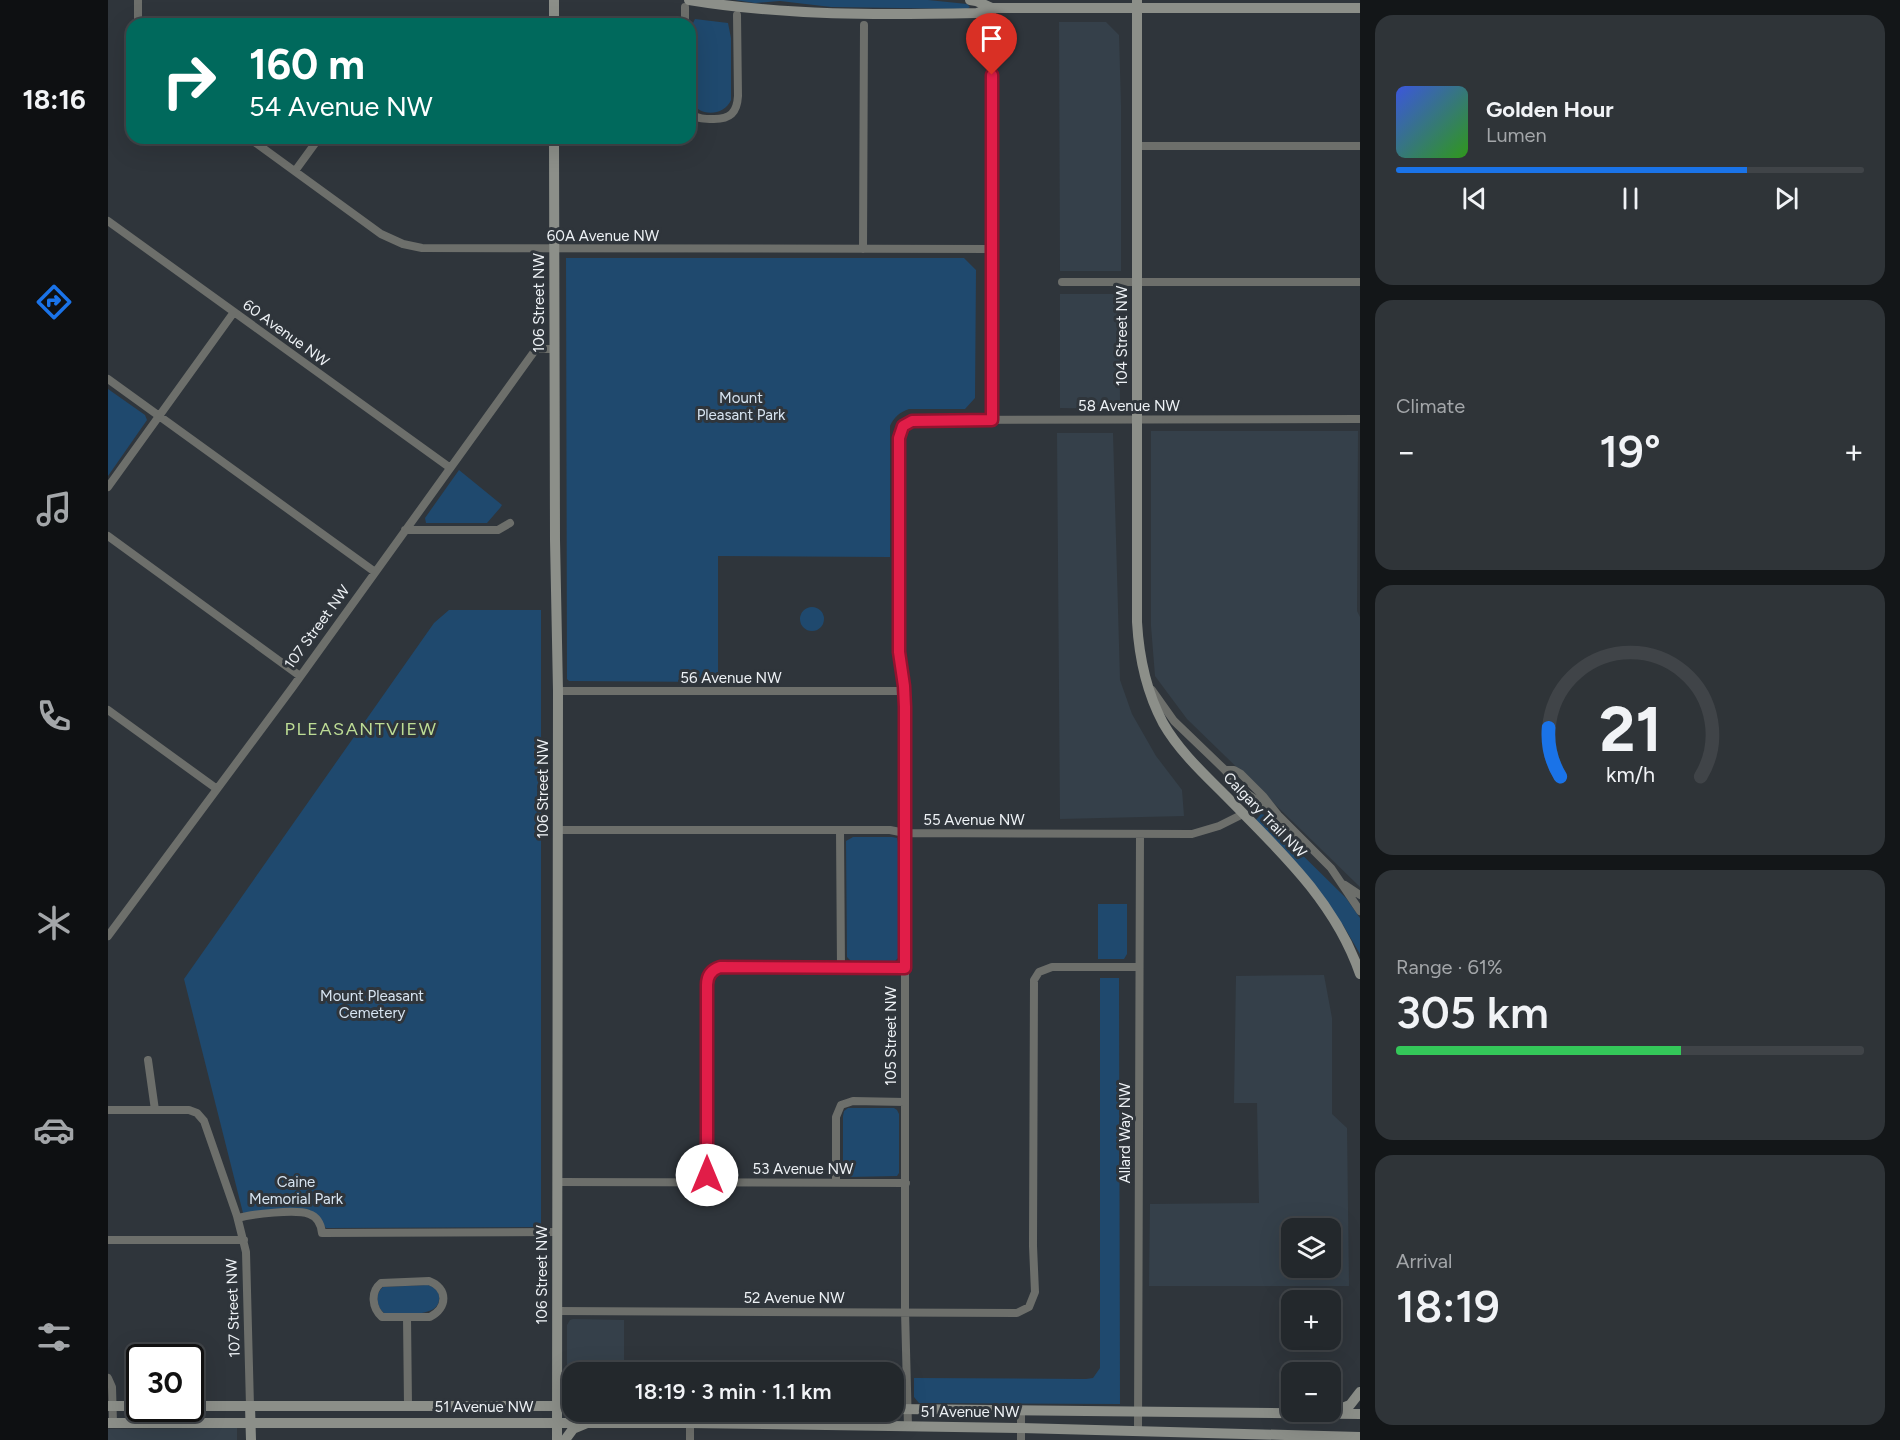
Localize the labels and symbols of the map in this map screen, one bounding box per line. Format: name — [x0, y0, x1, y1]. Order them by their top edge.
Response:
pin — [966, 13, 1017, 75]
street label: 60A Avenue NW — [547, 227, 660, 245]
street label: 106 Street NW — [530, 253, 548, 353]
street label: 104 Street NW — [1113, 285, 1131, 386]
street label: 60 Avenue NW — [239, 296, 333, 371]
park label: Mount Pleasant Park — [697, 389, 786, 424]
street label: 58 Avenue NW — [1078, 397, 1181, 415]
street label: 107 Street NW — [281, 581, 354, 672]
street label: 56 Avenue NW — [680, 669, 782, 687]
district label: PLEASANTVIEW — [284, 718, 438, 740]
street label: 106 Street NW — [534, 739, 552, 839]
street label: Calgary Trail NW — [1220, 769, 1311, 862]
street label: 55 Avenue NW — [923, 811, 1025, 829]
street label: 105 Street NW — [882, 985, 900, 1086]
park label: Mount Pleasant Cemetery — [320, 987, 424, 1022]
street label: Allard Way NW — [1116, 1082, 1134, 1183]
position arrow — [675, 1143, 739, 1207]
street label: 53 Avenue NW — [753, 1160, 854, 1178]
park label: Caine Memorial Park — [249, 1173, 344, 1208]
street label: 106 Street NW — [533, 1225, 551, 1325]
street label: 107 Street NW — [222, 1257, 244, 1358]
street label: 52 Avenue NW — [743, 1289, 845, 1307]
speed limit sign: 30 — [126, 1344, 204, 1422]
street label: 51 Avenue NW — [435, 1398, 534, 1416]
street label: 51 Avenue NW — [921, 1403, 1020, 1421]

